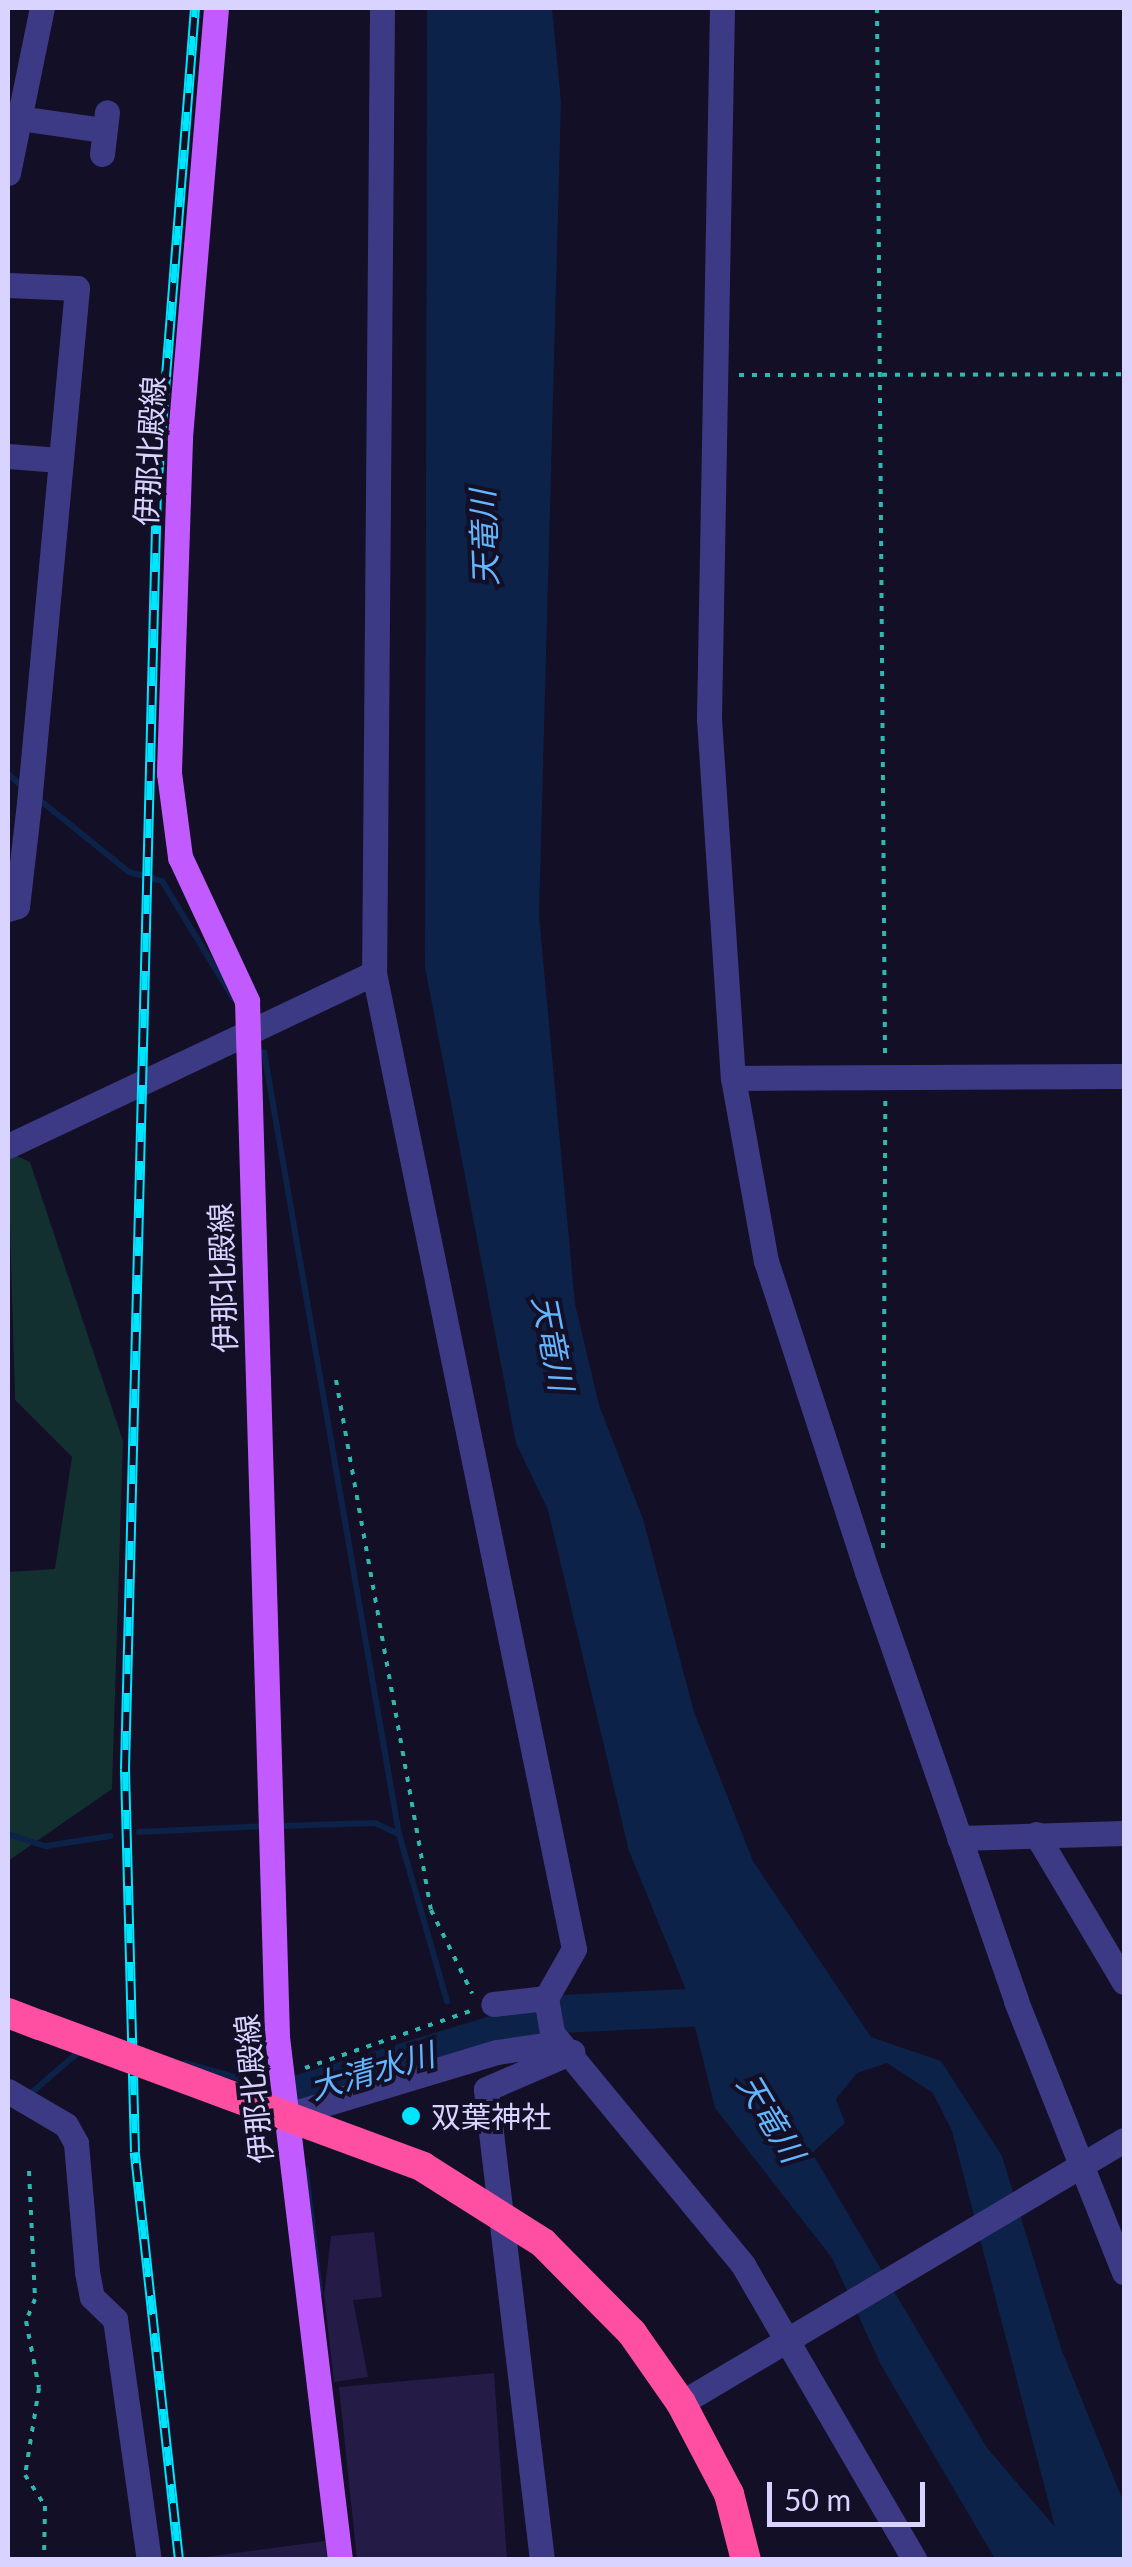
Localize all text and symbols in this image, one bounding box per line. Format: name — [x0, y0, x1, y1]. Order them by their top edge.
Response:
street label: 伊那北殿線 — [127, 375, 171, 527]
water label: 天竜川 — [463, 489, 505, 587]
street label: 伊那北殿線 — [201, 1202, 243, 1354]
water label: 天竜川 — [525, 1292, 581, 1394]
street label: 伊那北殿線 — [227, 2013, 279, 2165]
water label: 大清水川 — [305, 2035, 439, 2107]
water label: 天竜川 — [730, 2067, 812, 2169]
place label: 双葉神社 — [431, 2098, 551, 2134]
marker: 双葉神社 — [400, 2105, 422, 2127]
scale bar — [772, 2462, 930, 2524]
text: 50 m — [784, 2481, 851, 2517]

